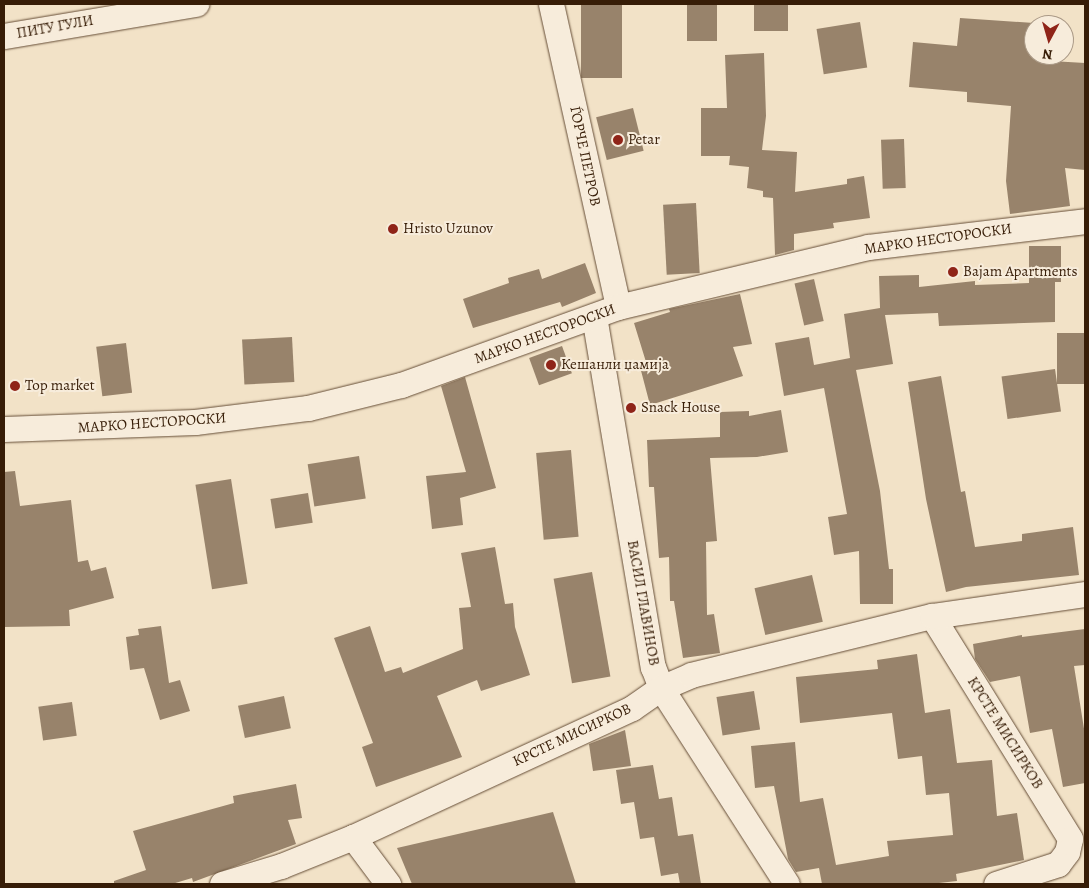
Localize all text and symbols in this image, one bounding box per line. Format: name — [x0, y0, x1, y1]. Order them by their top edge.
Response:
street label: ПИТУ ГУЛИ — [15, 11, 95, 43]
north arrow — [1024, 15, 1074, 65]
text: N — [1041, 44, 1054, 64]
street label: ЃОРЧЕ ПЕТРОВ — [566, 104, 604, 208]
place label: Petar — [628, 131, 660, 149]
marker: Petar — [612, 134, 624, 146]
place label: Hristo Uzunov — [403, 220, 493, 238]
street label: МАРКО НЕСТОРОСКИ — [863, 220, 1013, 258]
marker: Hristo Uzunov — [387, 223, 399, 235]
place label: Bajam Apartments — [963, 263, 1078, 281]
marker: Bajam Apartments — [947, 266, 959, 278]
street label: МАРКО НЕСТОРОСКИ — [472, 300, 618, 368]
place label: Кешанли џамија — [561, 356, 669, 374]
marker: Кешанли џамија — [545, 359, 557, 371]
place label: Top market — [25, 377, 95, 395]
marker: Top market — [9, 380, 21, 392]
place label: Snack House — [641, 399, 720, 417]
marker: Snack House — [625, 402, 637, 414]
street label: МАРКО НЕСТОРОСКИ — [77, 409, 227, 437]
street label: ВАСИЛ ГЛАВИНОВ — [623, 539, 663, 667]
street label: КРСТЕ МИСИРКОВ — [963, 674, 1047, 792]
street label: КРСТЕ МИСИРКОВ — [510, 700, 634, 770]

